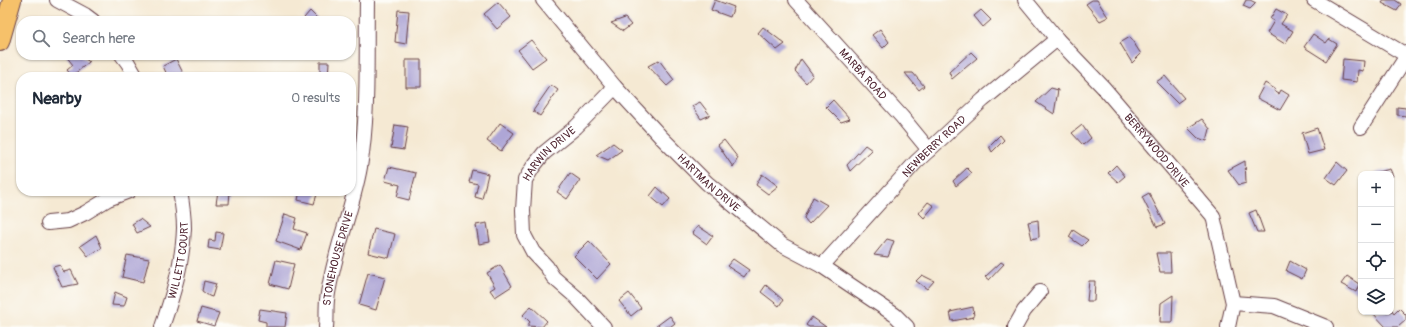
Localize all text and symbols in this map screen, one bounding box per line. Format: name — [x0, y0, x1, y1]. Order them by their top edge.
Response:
search box — [16, 16, 356, 60]
icon: search — [30, 27, 52, 49]
text: Search here — [62, 29, 135, 48]
street label: MARBA ROAD — [836, 46, 889, 103]
text: Nearby — [32, 88, 81, 109]
text: 0 results — [291, 90, 340, 106]
street label: BERRYWOOD DRIVE — [1122, 111, 1192, 190]
street label: NEWBERRY ROAD — [900, 113, 969, 180]
street label: HARWIN DRIVE — [520, 124, 579, 183]
street label: HARTMAN DRIVE — [674, 151, 743, 215]
map controls — [1358, 171, 1394, 315]
button: + — [1358, 171, 1394, 207]
button: − — [1358, 207, 1394, 243]
street label: STONEHOUSE DRIVE — [321, 209, 356, 306]
street label: WILLETT COURT — [165, 221, 191, 301]
button: locate — [1358, 243, 1394, 279]
button: layers — [1358, 279, 1394, 315]

